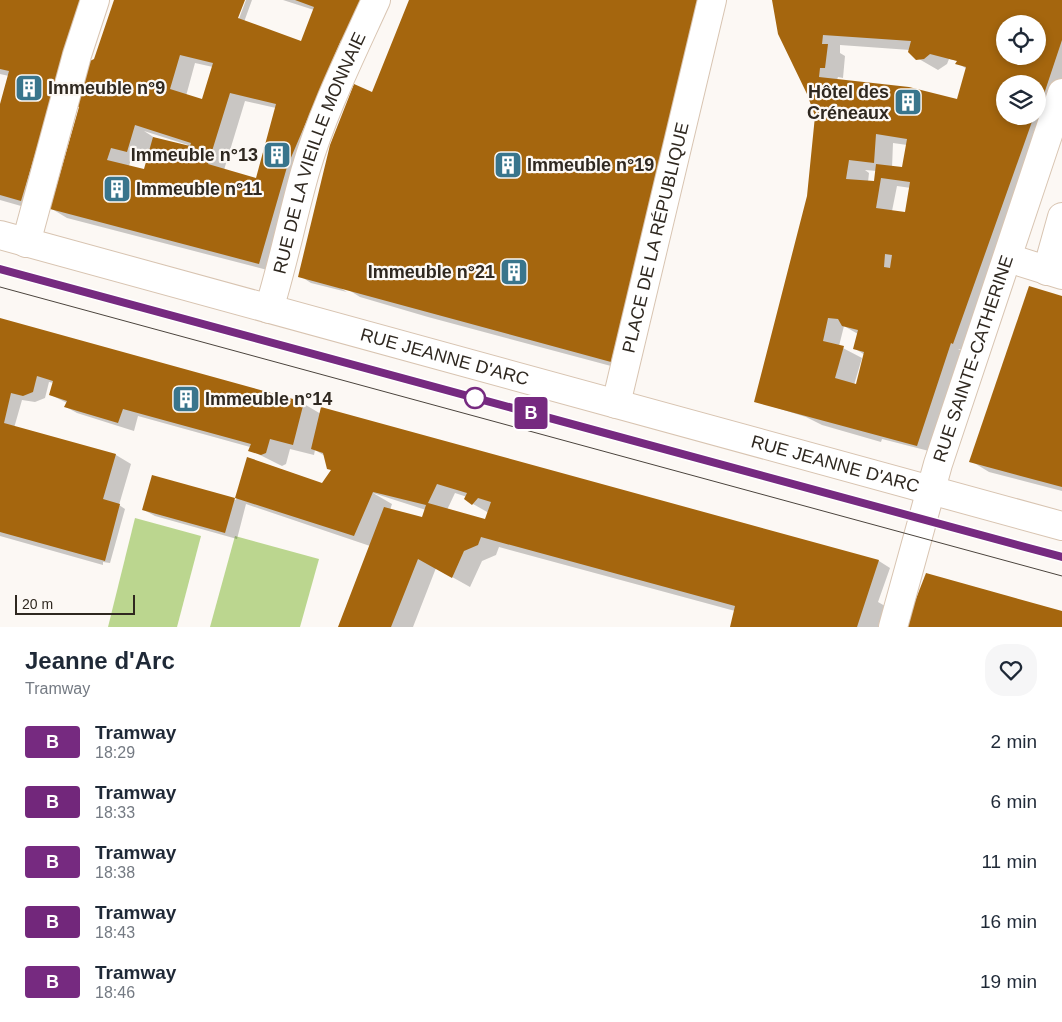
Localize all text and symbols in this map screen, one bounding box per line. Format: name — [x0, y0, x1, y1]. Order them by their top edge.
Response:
map controls — [996, 15, 1046, 125]
button: locate — [996, 15, 1046, 65]
street label: RUE DE LA VIEILLE MONNAIE — [269, 29, 370, 276]
building icon: Immeuble n°9 — [14, 73, 44, 103]
button: layers — [996, 75, 1046, 125]
place label: Immeuble n°9 — [48, 78, 165, 98]
place label: Hôtel des Créneaux — [807, 82, 889, 123]
building icon: Hôtel des Créneaux — [893, 87, 923, 117]
street label: PLACE DE LA RÉPUBLIQUE — [618, 120, 693, 355]
building icon: Immeuble n°13 — [262, 140, 292, 170]
place label: Immeuble n°13 — [131, 145, 258, 165]
building icon: Immeuble n°19 — [493, 150, 523, 180]
place label: Immeuble n°19 — [527, 155, 654, 175]
building icon: Immeuble n°11 — [102, 174, 132, 204]
place label: Immeuble n°11 — [136, 179, 262, 199]
street label: RUE SAINTE-CATHERINE — [929, 253, 1017, 465]
building icon: Immeuble n°21 — [499, 257, 529, 287]
place label: Immeuble n°21 — [368, 262, 495, 282]
street label: RUE JEANNE D'ARC — [358, 324, 531, 389]
building icon: Immeuble n°14 — [171, 384, 201, 414]
unlabelled marker — [464, 387, 486, 409]
place label: Immeuble n°14 — [205, 389, 332, 409]
line badge: B — [515, 397, 547, 429]
text: B — [525, 403, 538, 423]
street label: RUE JEANNE D'ARC — [749, 431, 922, 496]
scale bar — [15, 592, 135, 615]
text: 20 m — [22, 596, 53, 612]
button: heart — [985, 644, 1037, 696]
text: Jeanne d'Arc — [25, 647, 175, 674]
text: Tramway — [25, 680, 90, 697]
text: Tramway — [95, 722, 176, 743]
text: 2 min — [991, 731, 1037, 752]
text: B — [46, 732, 59, 752]
text: 18:29 — [95, 744, 135, 761]
text: Tramway — [95, 782, 176, 803]
text: 6 min — [991, 791, 1037, 812]
text: B — [46, 792, 59, 812]
text: 18:33 — [95, 804, 135, 821]
text: Tramway — [95, 842, 176, 863]
text: 11 min — [981, 851, 1037, 872]
text: B — [46, 852, 59, 872]
text: 18:38 — [95, 864, 135, 881]
text: Tramway — [95, 902, 176, 923]
text: 16 min — [980, 911, 1037, 932]
text: B — [46, 912, 59, 932]
text: 18:43 — [95, 924, 135, 941]
text: Tramway — [95, 962, 176, 983]
text: 19 min — [980, 971, 1037, 992]
text: B — [46, 972, 59, 992]
text: 18:46 — [95, 984, 135, 1001]

